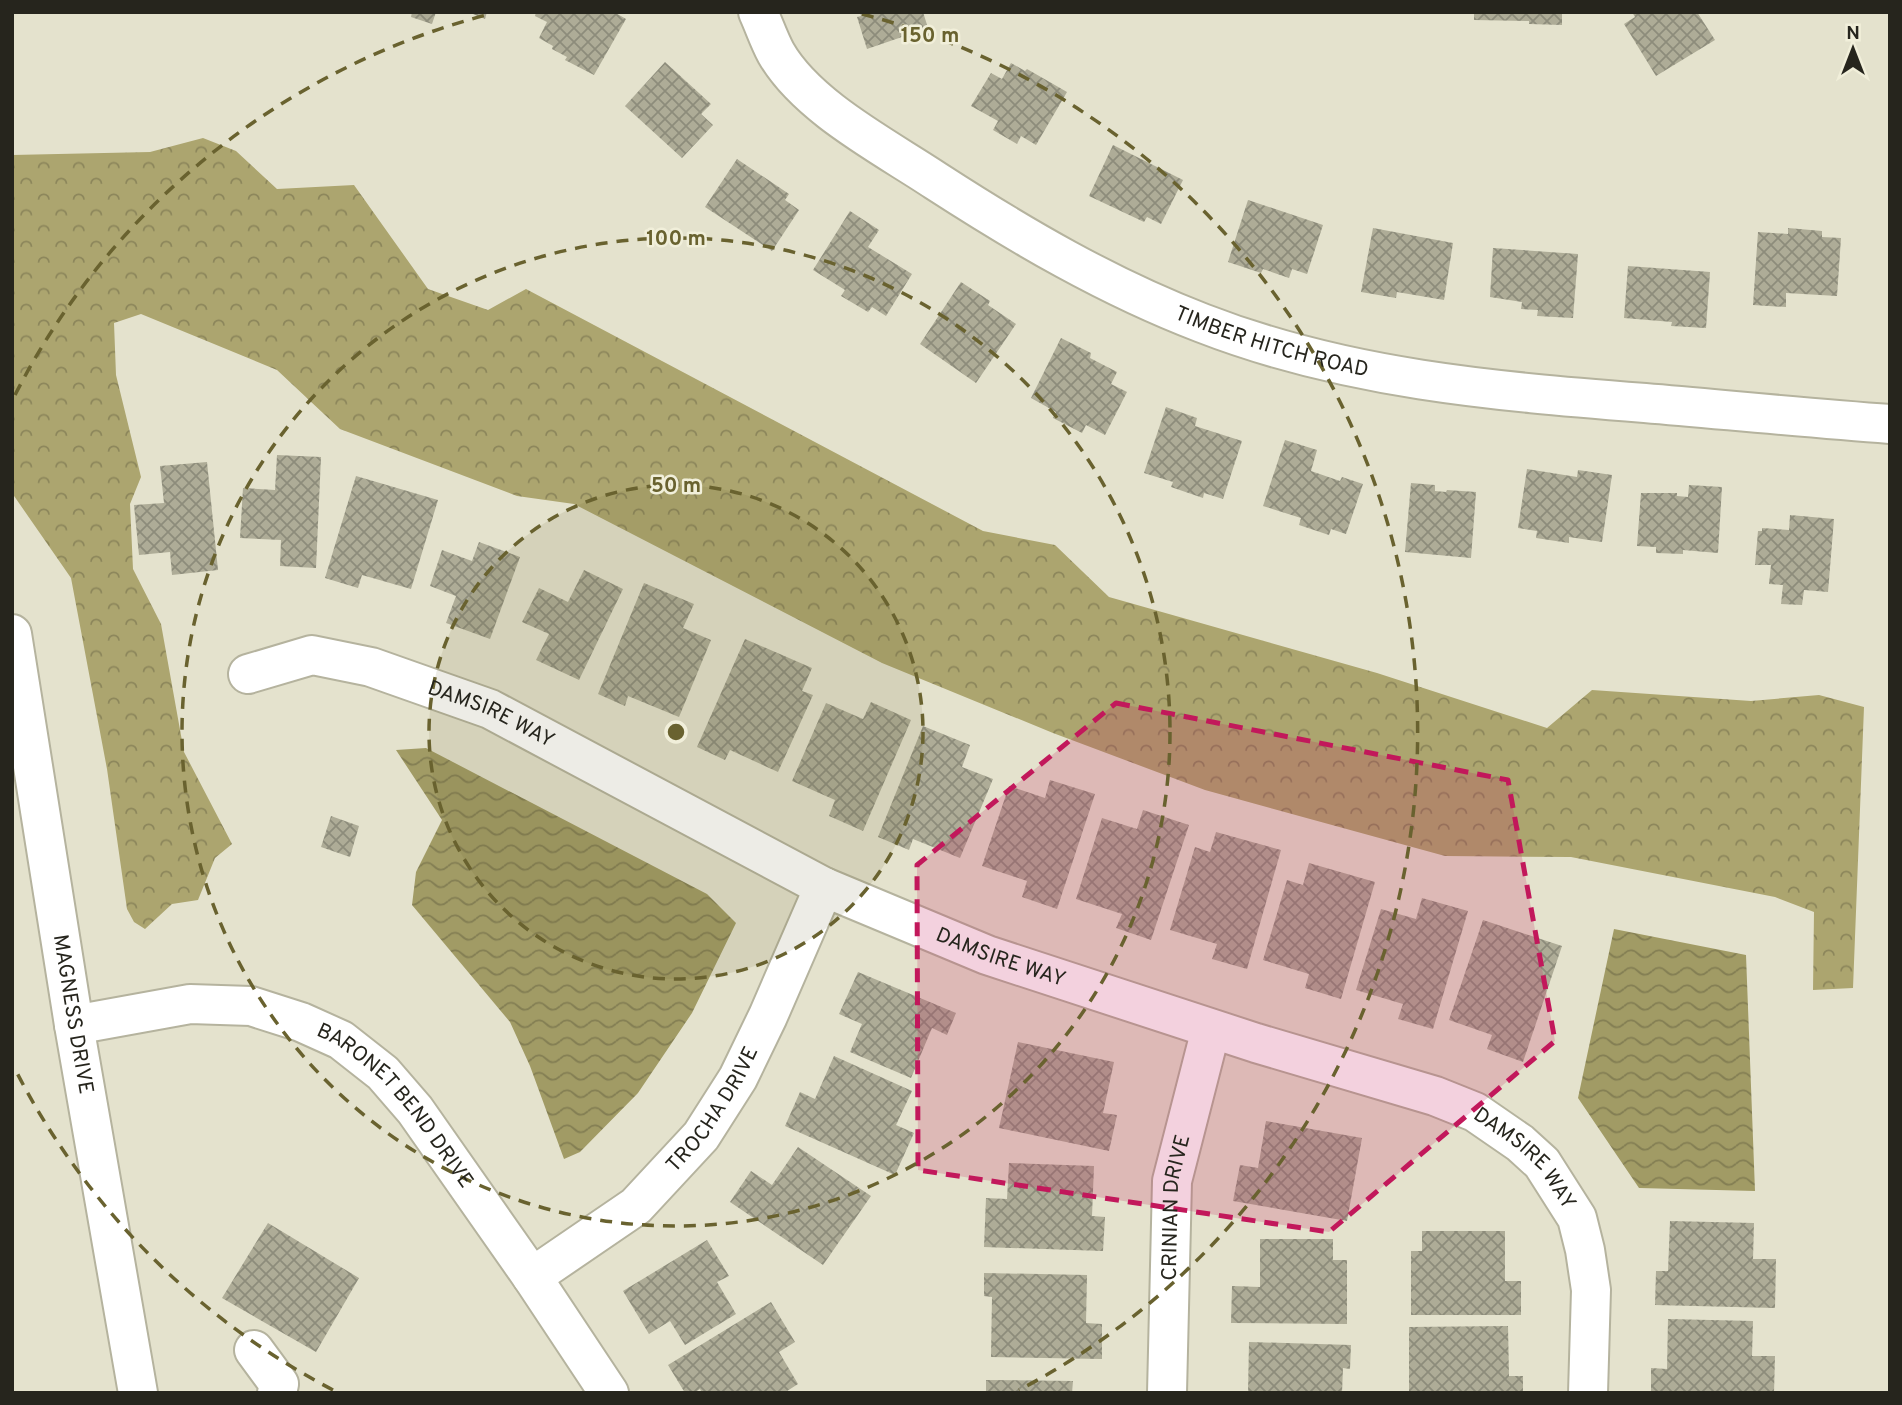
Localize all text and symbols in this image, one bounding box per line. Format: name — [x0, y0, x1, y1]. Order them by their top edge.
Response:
north arrow — [1818, 14, 1888, 84]
text: N — [1846, 22, 1860, 46]
text: 150 m — [901, 23, 959, 50]
text: 100 m — [646, 226, 706, 253]
street label: TIMBER HITCH ROAD — [1171, 300, 1371, 384]
text: 50 m — [651, 473, 701, 500]
street label: DAMSIRE WAY — [424, 675, 559, 754]
centre of rings — [664, 720, 688, 744]
street label: DAMSIRE WAY — [932, 922, 1069, 993]
street label: MAGNESS DRIVE — [46, 932, 99, 1096]
street label: BARONET BEND DRIVE — [312, 1017, 479, 1193]
street label: TROCHA DRIVE — [660, 1042, 765, 1178]
street label: DAMSIRE WAY — [1468, 1101, 1582, 1215]
street label: CRINIAN DRIVE — [1156, 1132, 1197, 1281]

